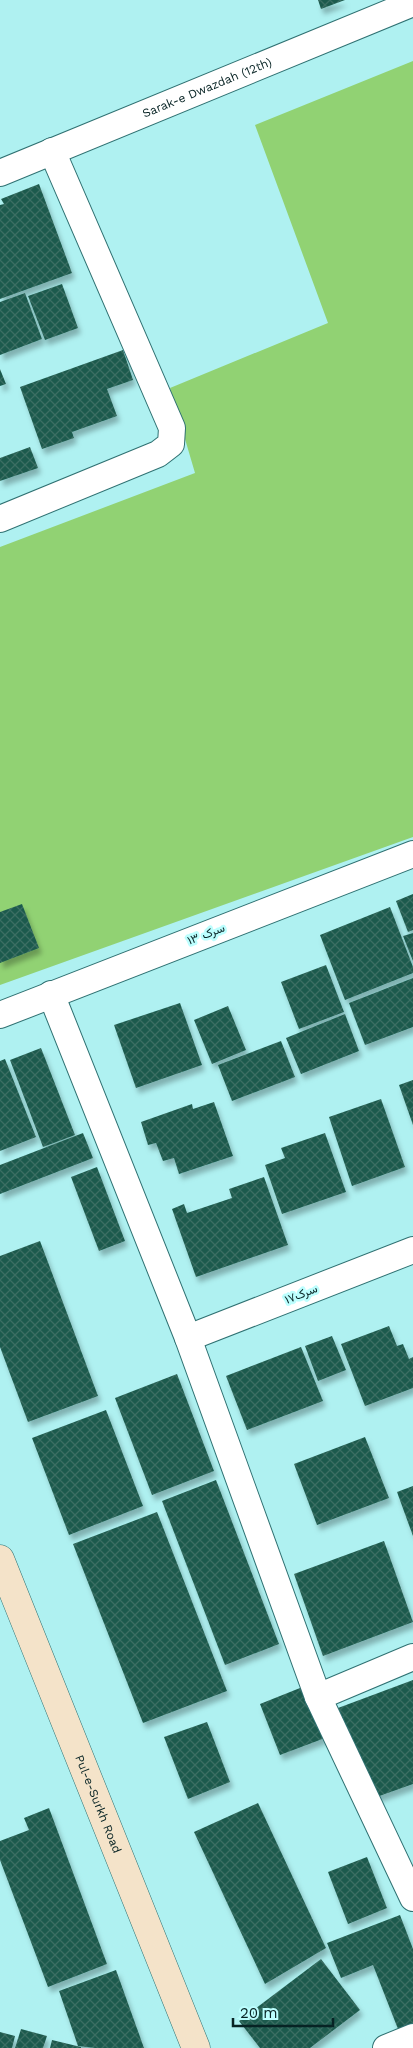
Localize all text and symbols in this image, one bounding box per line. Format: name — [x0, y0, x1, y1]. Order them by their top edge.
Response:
street label: Sarak-e Dwazdah (12th) — [140, 55, 274, 121]
street label: سرک ۱۳ — [185, 920, 227, 948]
street label: سرک۱۷ — [283, 1281, 320, 1308]
street label: Pul-e-Surkh Road — [72, 1753, 124, 1855]
scale bar — [233, 1996, 333, 2028]
text: 20 m — [240, 2004, 278, 2022]

